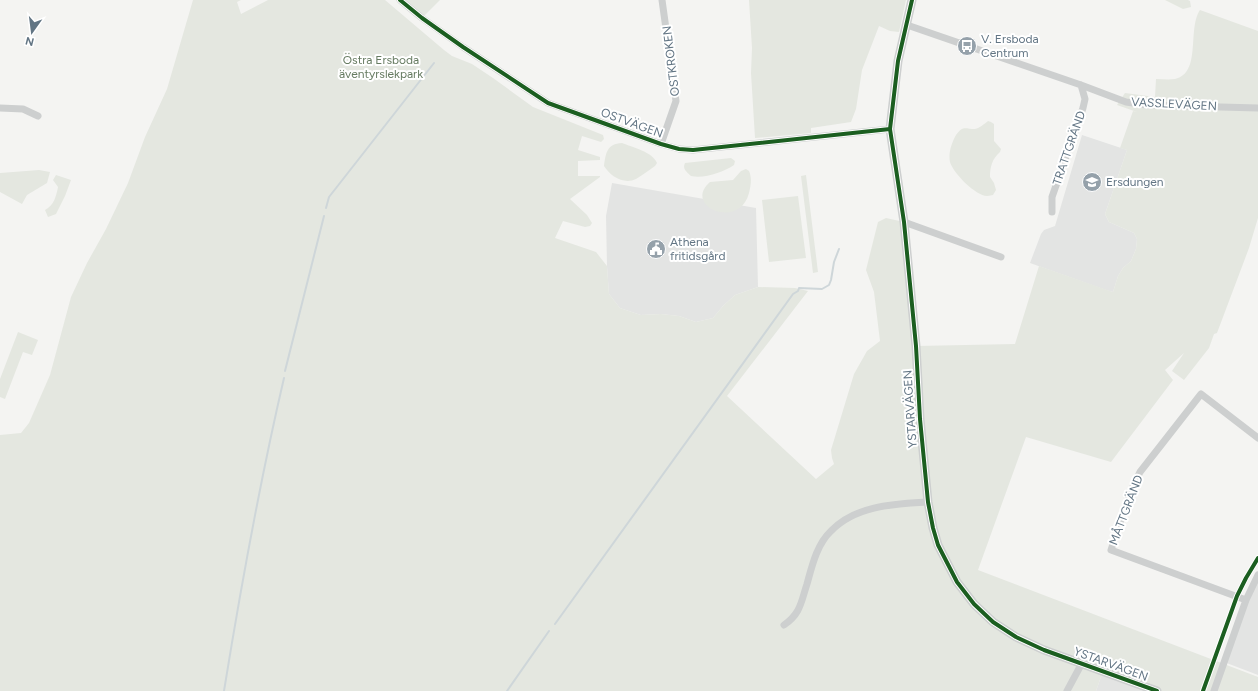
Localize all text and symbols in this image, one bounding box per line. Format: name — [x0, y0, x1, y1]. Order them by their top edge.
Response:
north arrow — [12, 12, 52, 52]
street label: OSTKROKEN — [660, 25, 682, 97]
place label: V. Ersboda Centrum — [981, 32, 1039, 60]
text: N — [24, 34, 35, 49]
bus stop icon: V. Ersboda Centrum — [956, 35, 978, 57]
park label: Östra Ersboda äventyrslekpark — [339, 53, 423, 81]
street label: VASSLEVÄGEN — [1131, 95, 1217, 113]
street label: OSTVÄGEN — [599, 105, 665, 141]
street label: TRATTGRÄND — [1050, 109, 1088, 187]
school or university icon: Ersdungen — [1081, 171, 1103, 193]
place label: Ersdungen — [1106, 175, 1164, 189]
place label: Athena fritidsgård — [670, 235, 725, 263]
public building icon: Athena fritidsgård — [645, 238, 667, 260]
street label: YSTARVÄGEN — [900, 370, 920, 448]
street label: MÅTTGRÄND — [1106, 473, 1146, 547]
street label: YSTARVÄGEN — [1072, 644, 1150, 684]

